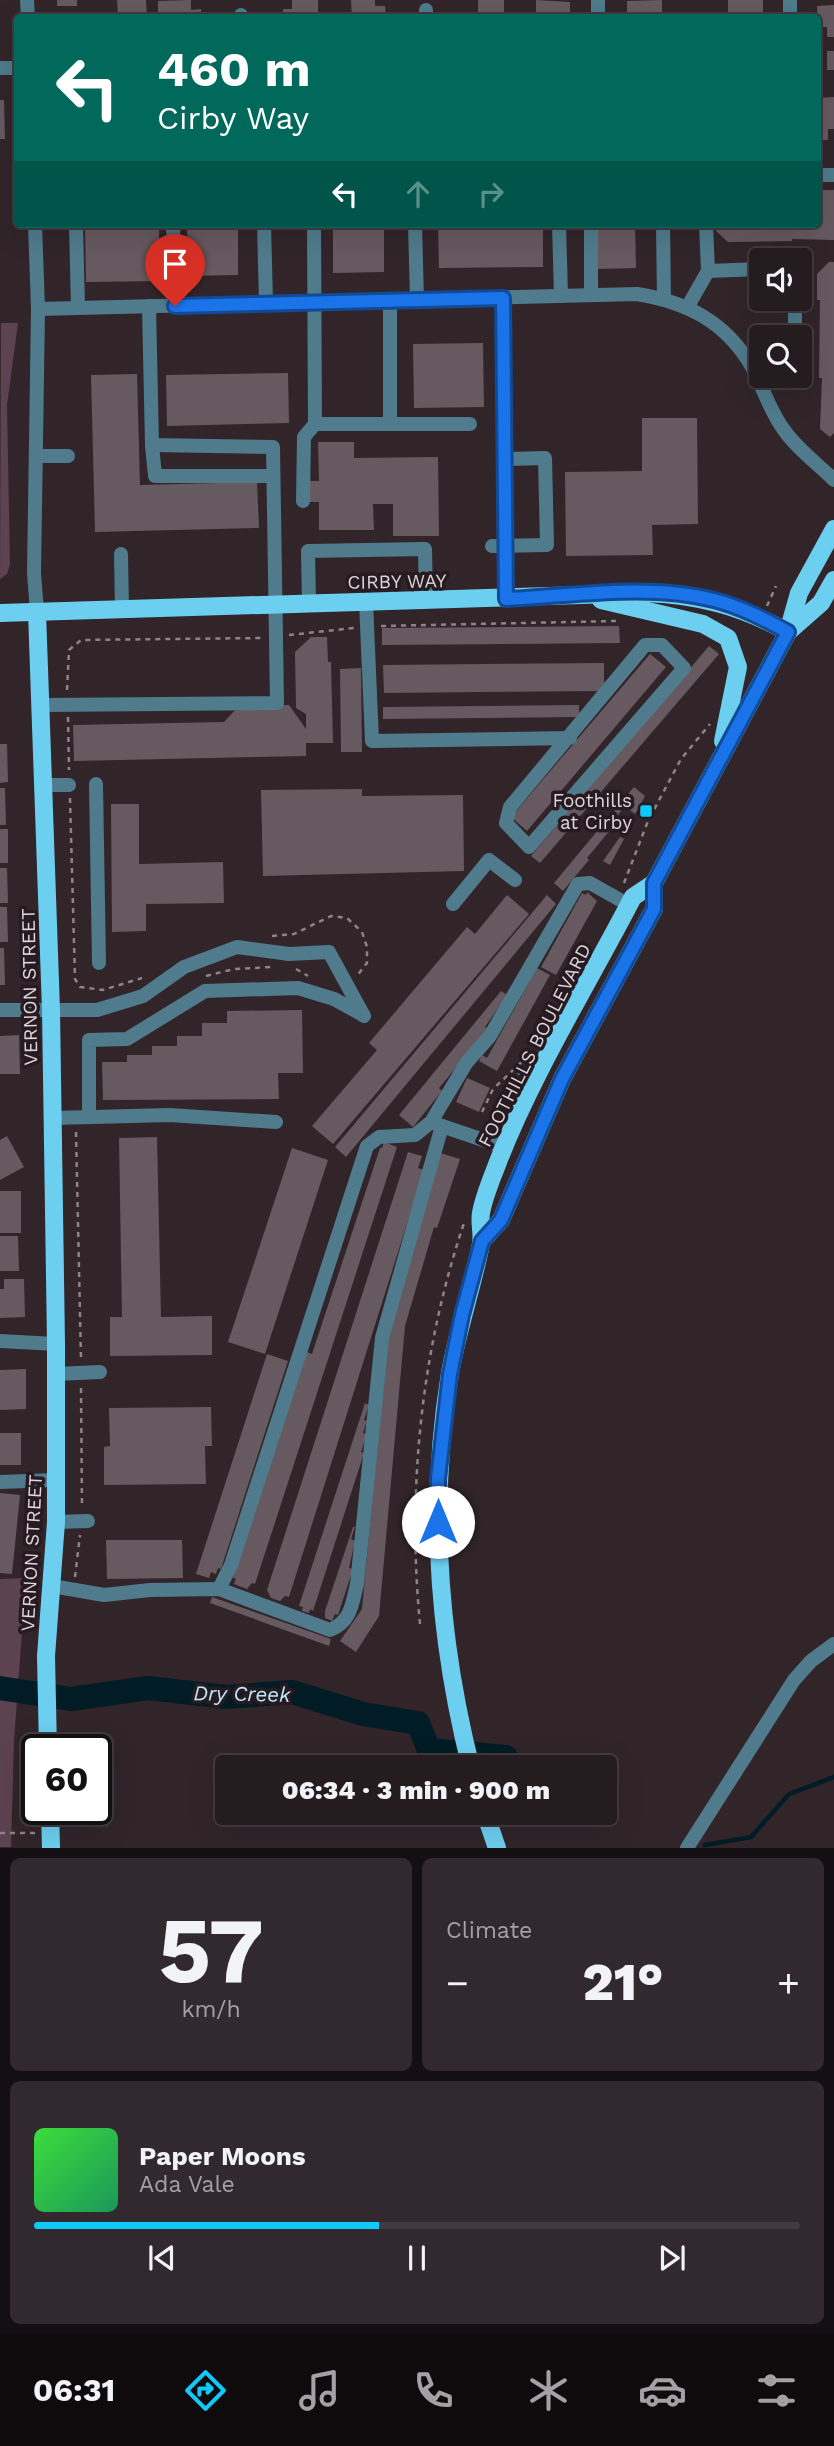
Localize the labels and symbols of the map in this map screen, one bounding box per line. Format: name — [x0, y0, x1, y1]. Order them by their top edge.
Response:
pin — [145, 234, 205, 306]
street label: CIRBY WAY — [347, 569, 447, 594]
place label: Foothills at Cirby — [552, 789, 632, 834]
marker: Foothills at Cirby — [638, 803, 654, 819]
street label: VERNON STREET — [17, 908, 42, 1066]
street label: FOOTHILLS BOULEVARD — [473, 940, 596, 1151]
street label: VERNON STREET — [16, 1474, 47, 1632]
position arrow — [401, 1485, 475, 1559]
water label: Dry Creek — [193, 1680, 291, 1707]
speed limit sign: 60 — [21, 1734, 112, 1825]

